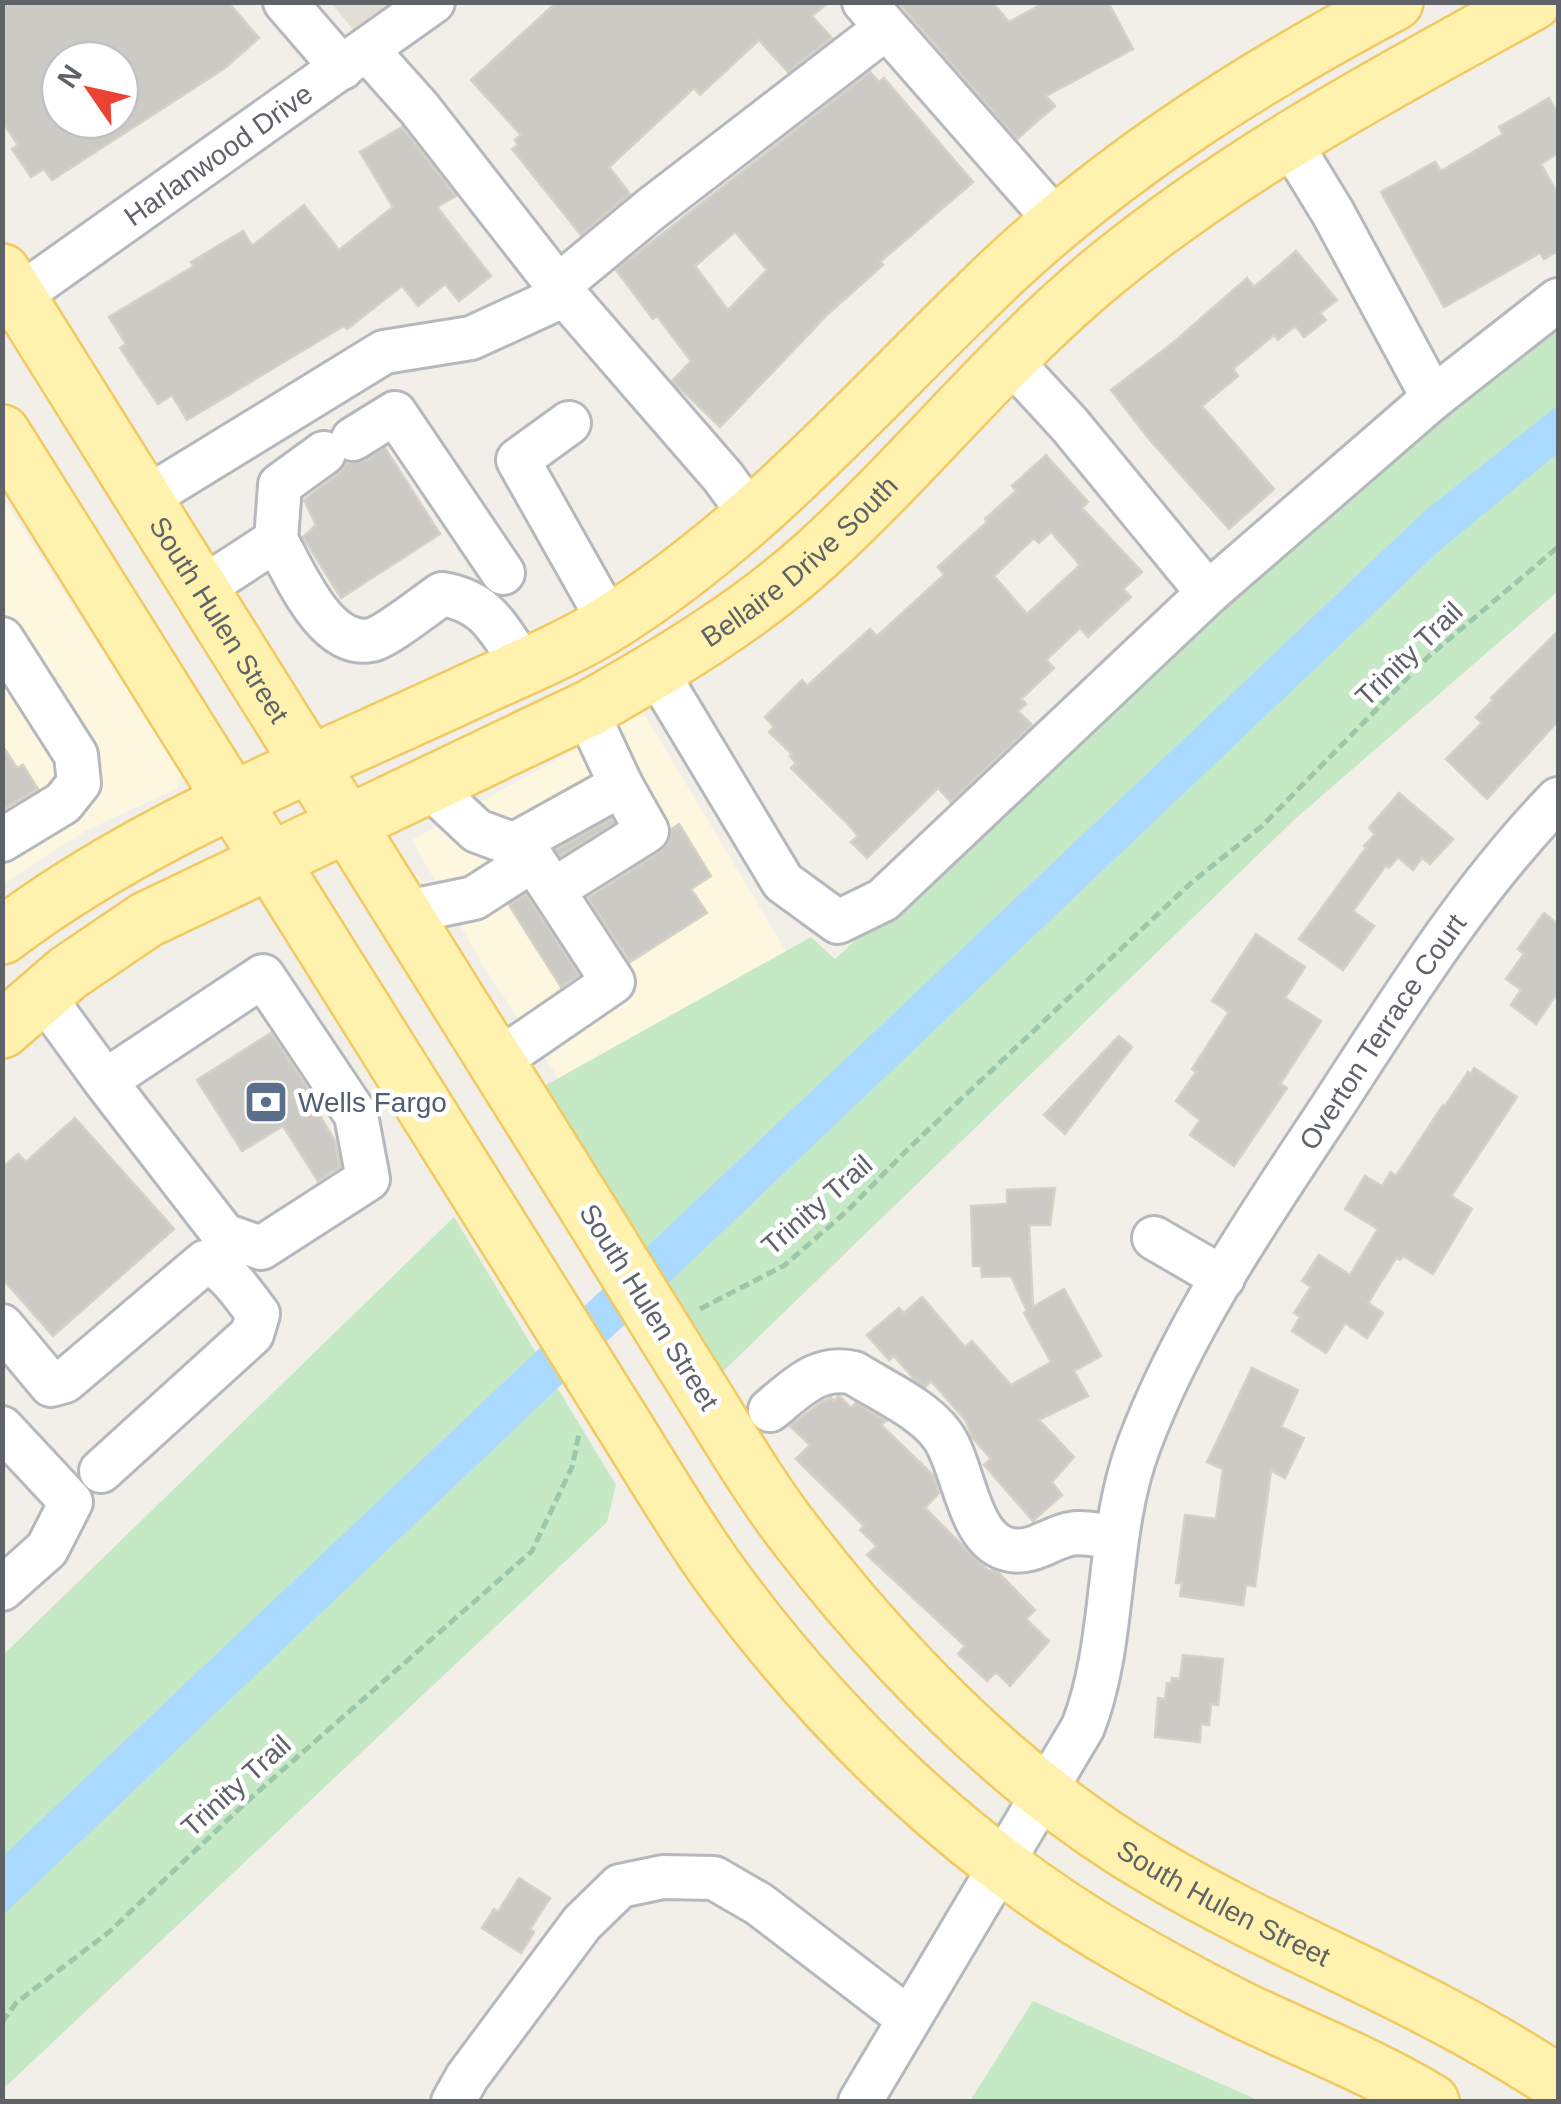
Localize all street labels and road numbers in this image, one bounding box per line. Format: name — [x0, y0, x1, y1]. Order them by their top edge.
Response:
street label: Harlanwood Drive — [118, 78, 318, 232]
street label: Bellaire Drive South — [695, 470, 903, 653]
street label: South Hulen Street — [144, 511, 295, 728]
street label: Trinity Trail — [1349, 596, 1469, 712]
street label: Overton Terrace Court — [1293, 908, 1472, 1155]
street label: Trinity Trail — [756, 1149, 878, 1261]
street label: South Hulen Street — [573, 1198, 725, 1416]
street label: Trinity Trail — [175, 1729, 297, 1843]
street label: South Hulen Street — [1111, 1834, 1335, 1972]

